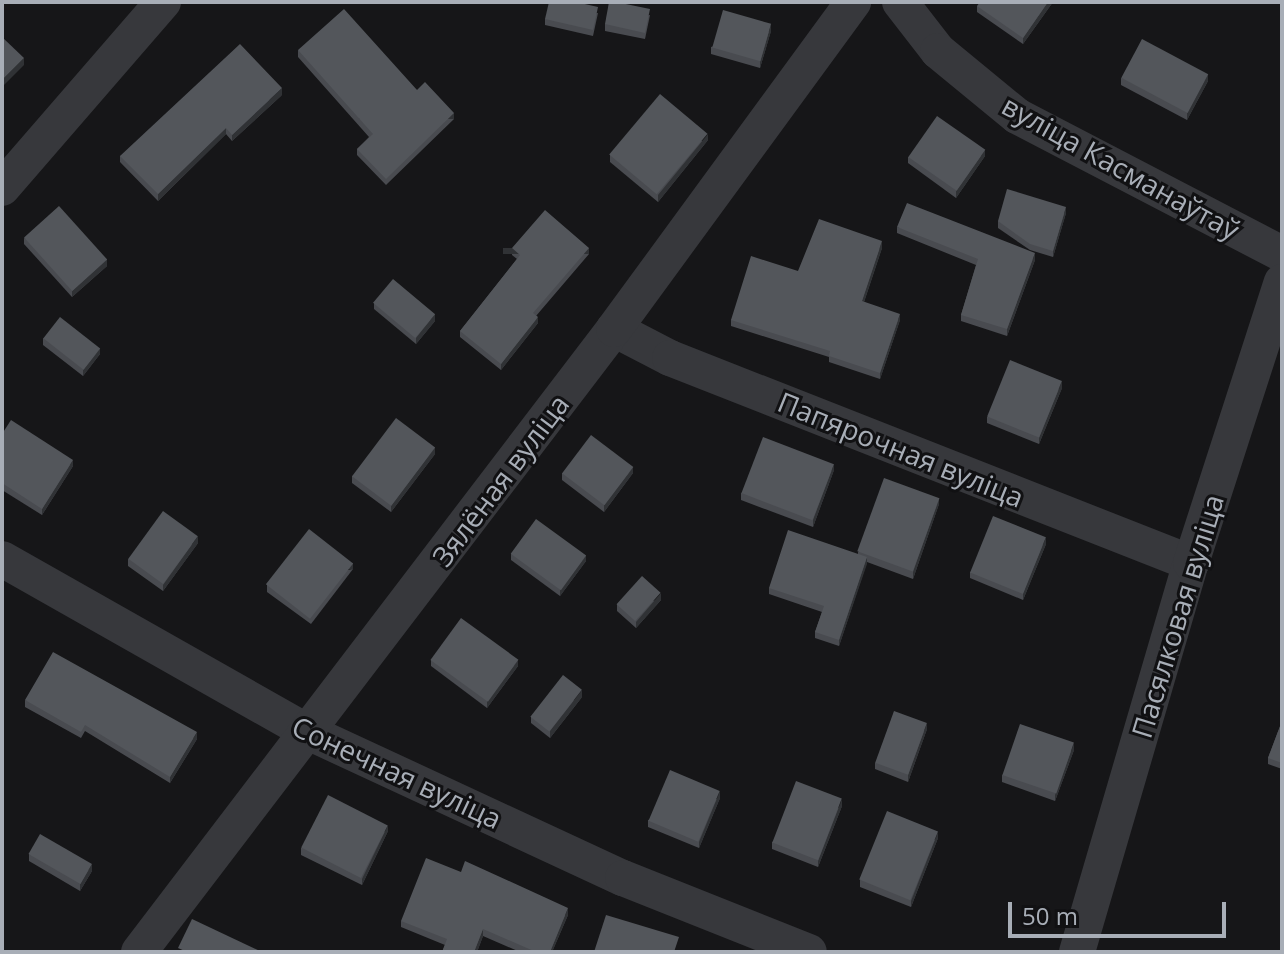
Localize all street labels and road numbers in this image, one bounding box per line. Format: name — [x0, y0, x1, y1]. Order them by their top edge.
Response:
street label: вуліца Касманаўтаў — [997, 88, 1245, 246]
street label: Папярочная вуліца — [773, 384, 1029, 514]
street label: Зялёная вуліца — [425, 388, 575, 572]
street label: Пасялковая вуліца — [1124, 490, 1230, 742]
street label: Сонечная вуліца — [287, 709, 507, 835]

